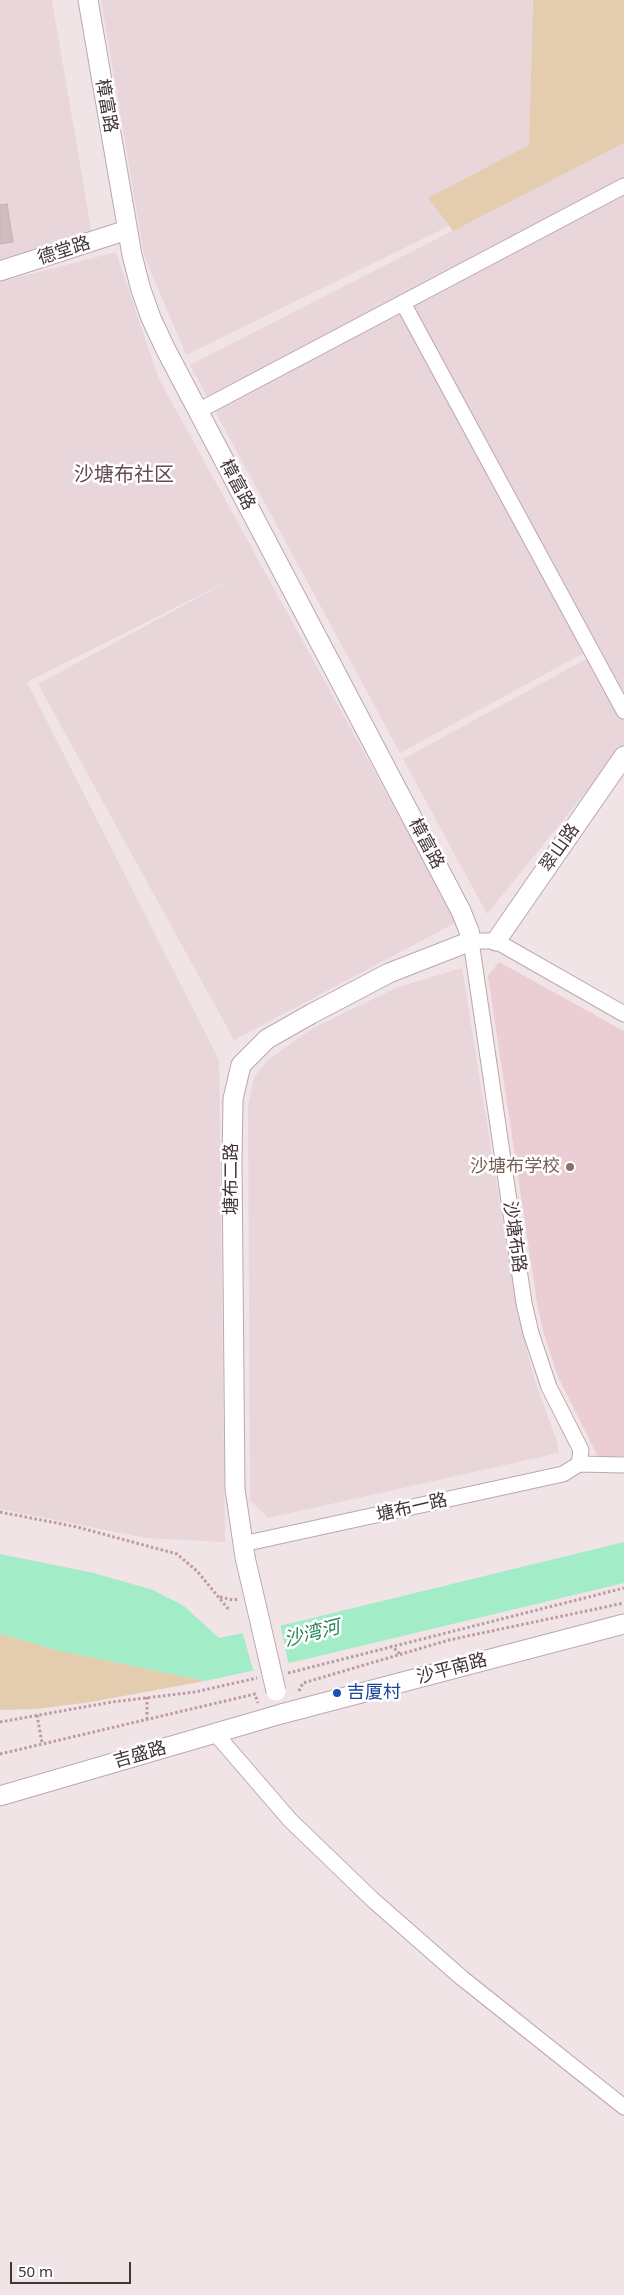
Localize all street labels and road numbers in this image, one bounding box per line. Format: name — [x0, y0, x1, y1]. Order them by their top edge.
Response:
street label: 樟富路 — [91, 78, 121, 134]
street label: 德堂路 — [35, 232, 93, 270]
street label: 樟富路 — [215, 456, 259, 514]
street label: 樟富路 — [404, 815, 448, 873]
street label: 翠山路 — [536, 820, 584, 876]
street label: 塘布二路 — [221, 1143, 243, 1215]
street label: 沙塘布路 — [498, 1200, 530, 1274]
street label: 塘布一路 — [374, 1489, 450, 1527]
street label: 沙平南路 — [414, 1649, 490, 1689]
street label: 吉盛路 — [111, 1737, 169, 1773]

